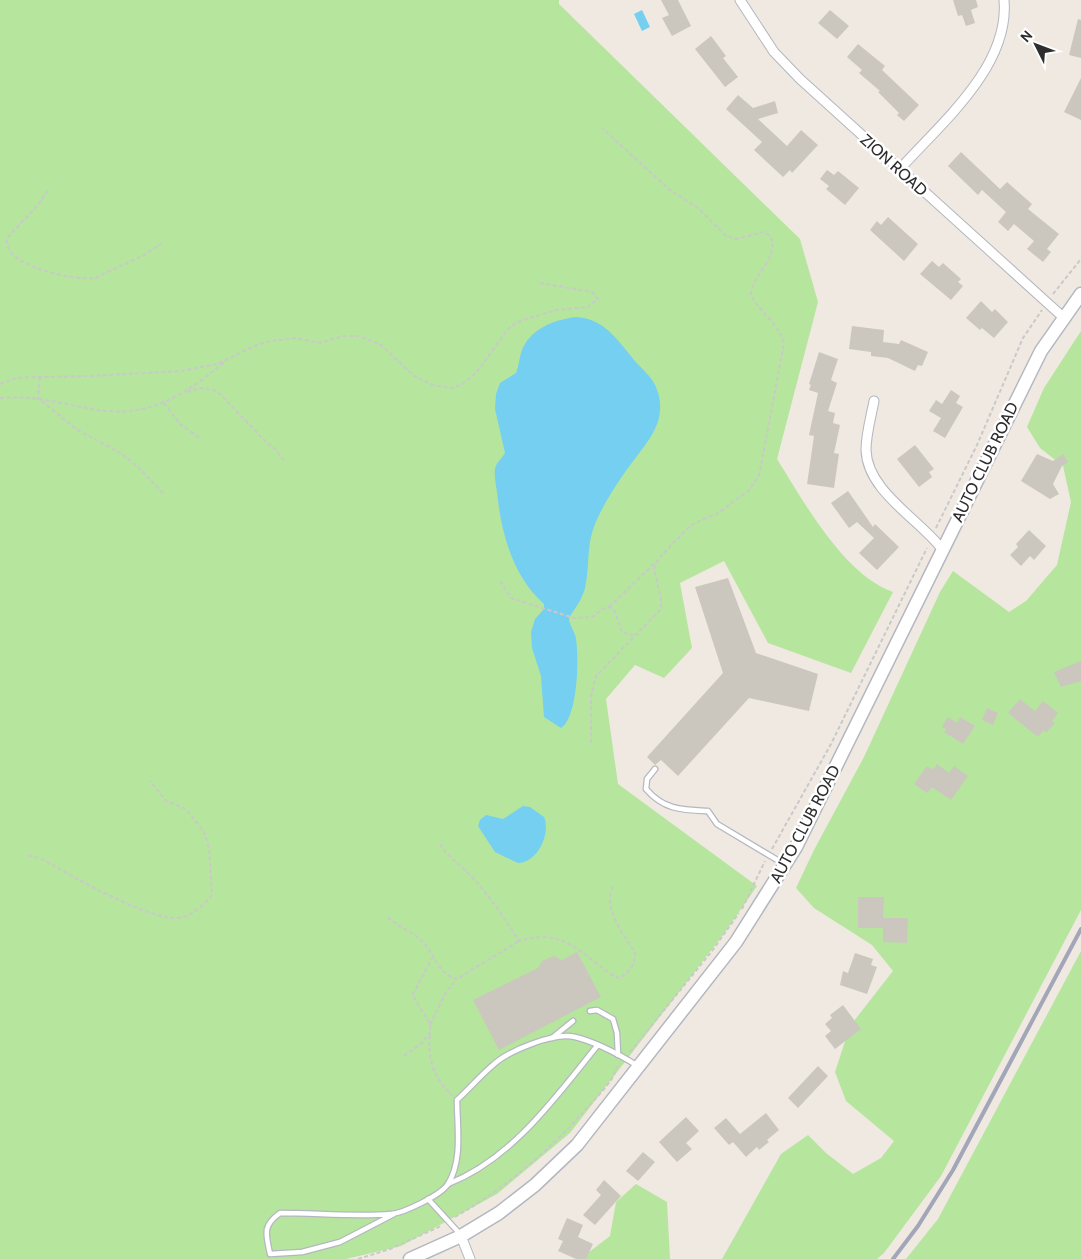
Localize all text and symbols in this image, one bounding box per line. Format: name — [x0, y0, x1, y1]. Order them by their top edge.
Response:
north arrow — [1011, 20, 1061, 70]
text: N — [1016, 27, 1036, 46]
street label: ZION ROAD — [857, 130, 931, 200]
street label: AUTO CLUB ROAD — [948, 399, 1022, 525]
street label: AUTO CLUB ROAD — [766, 762, 844, 886]

